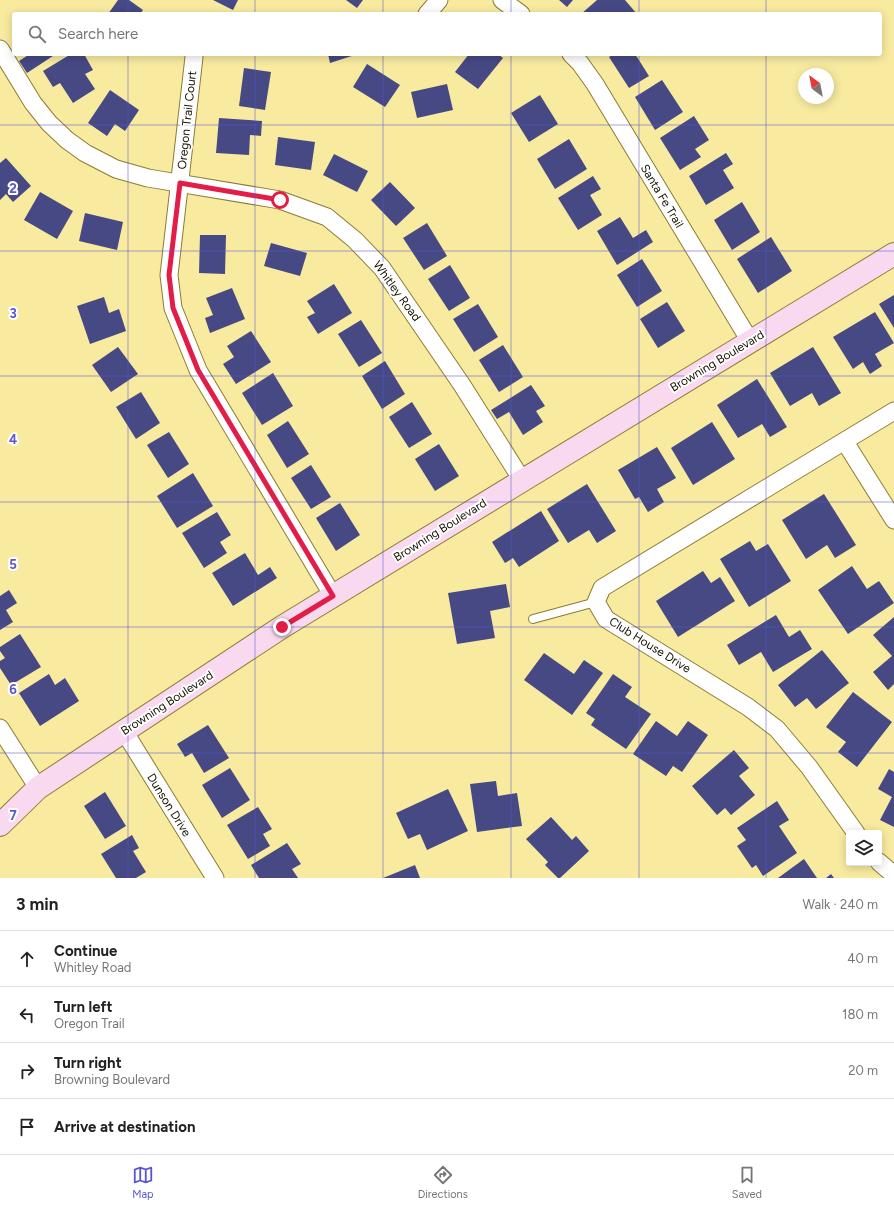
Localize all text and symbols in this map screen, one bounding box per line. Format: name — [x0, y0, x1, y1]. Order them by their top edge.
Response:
search box — [12, 12, 882, 56]
icon: search — [26, 23, 48, 45]
text: Search here — [58, 25, 138, 43]
north arrow — [798, 68, 834, 104]
street label: Oregon Trail Court — [175, 70, 199, 170]
street label: Santa Fe Trail — [638, 162, 686, 230]
text: 2 — [9, 181, 17, 196]
route start — [271, 191, 289, 209]
street label: Whitley Road — [370, 258, 424, 324]
text: 3 — [9, 306, 17, 321]
street label: Browning Boulevard — [667, 327, 767, 395]
text: 4 — [9, 432, 17, 447]
street label: Browning Boulevard — [391, 496, 489, 564]
text: 5 — [9, 557, 17, 572]
street label: Club House Drive — [607, 614, 694, 676]
route end — [273, 618, 291, 636]
street label: Browning Boulevard — [118, 668, 216, 738]
text: 6 — [9, 682, 17, 697]
street label: Dunson Drive — [144, 771, 194, 839]
text: 7 — [9, 808, 17, 823]
map controls — [846, 830, 882, 866]
button: layers — [846, 830, 882, 866]
text: 3 min — [16, 894, 58, 914]
text: Walk · 240 m — [803, 897, 878, 912]
text: Continue — [54, 942, 117, 960]
icon: ahead — [16, 948, 38, 970]
text: 40 m — [847, 951, 878, 966]
text: Whitley Road — [54, 960, 131, 975]
text: Turn left — [54, 998, 112, 1016]
icon: left — [16, 1004, 38, 1026]
text: 180 m — [842, 1007, 878, 1022]
text: Oregon Trail — [54, 1016, 125, 1031]
text: Turn right — [54, 1054, 122, 1072]
icon: right — [16, 1060, 38, 1082]
text: 20 m — [848, 1063, 878, 1078]
text: Browning Boulevard — [54, 1072, 170, 1087]
icon: arrive — [16, 1116, 38, 1138]
text: Arrive at destination — [54, 1118, 195, 1136]
tab: Map — [132, 1164, 154, 1201]
tab: Directions — [418, 1164, 468, 1201]
tab: Saved — [732, 1164, 762, 1201]

